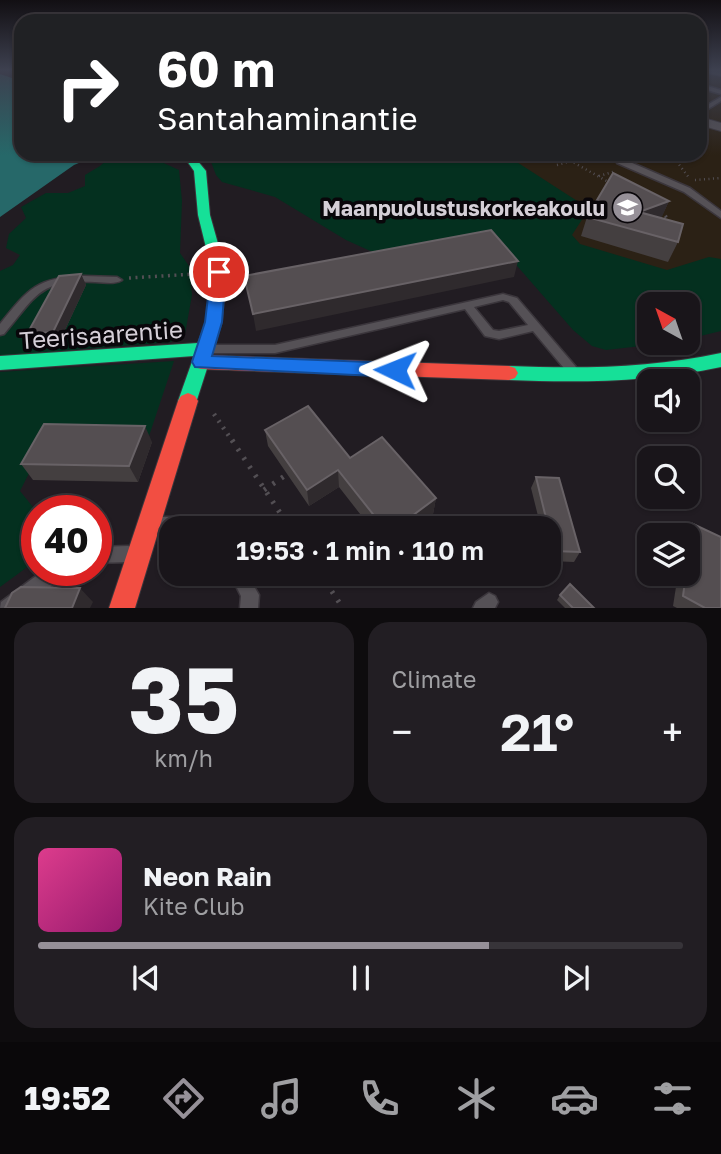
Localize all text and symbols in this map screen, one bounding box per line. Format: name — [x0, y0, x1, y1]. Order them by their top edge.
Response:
text: 60 m — [157, 39, 275, 98]
icon: right — [42, 42, 133, 133]
text: Santahaminantie — [157, 99, 418, 137]
school or university icon: Maanpuolustuskorkeakoulu — [611, 191, 645, 225]
place label: Maanpuolustuskorkeakoulu — [322, 195, 605, 221]
pin — [189, 242, 249, 302]
icon: arrive — [200, 253, 238, 291]
north arrow — [637, 292, 700, 355]
map controls — [637, 292, 700, 586]
street label: Teerisaarentie — [18, 314, 184, 354]
position arrow — [358, 333, 432, 407]
button: sound — [637, 369, 700, 432]
button: search — [637, 446, 700, 509]
speed limit sign: 40 — [21, 495, 112, 586]
button: layers — [637, 523, 700, 586]
text: 19:53 · 1 min · 110 m — [236, 535, 484, 566]
text: 35 — [128, 644, 239, 753]
text: Climate — [392, 665, 476, 693]
text: 21° — [500, 700, 574, 762]
text: − — [392, 709, 412, 754]
text: + — [662, 709, 683, 754]
text: km/h — [154, 744, 213, 772]
text: Neon Rain — [143, 861, 272, 892]
text: Kite Club — [143, 892, 244, 920]
icon: previous — [127, 959, 165, 997]
icon: pause — [342, 959, 380, 997]
icon: next — [557, 959, 595, 997]
icon: directions — [159, 1074, 208, 1123]
icon: music — [257, 1074, 306, 1123]
icon: phone — [355, 1074, 404, 1123]
icon: climate — [452, 1074, 501, 1123]
icon: car — [550, 1074, 599, 1123]
icon: filters — [648, 1074, 697, 1123]
text: 19:52 — [24, 1079, 110, 1117]

